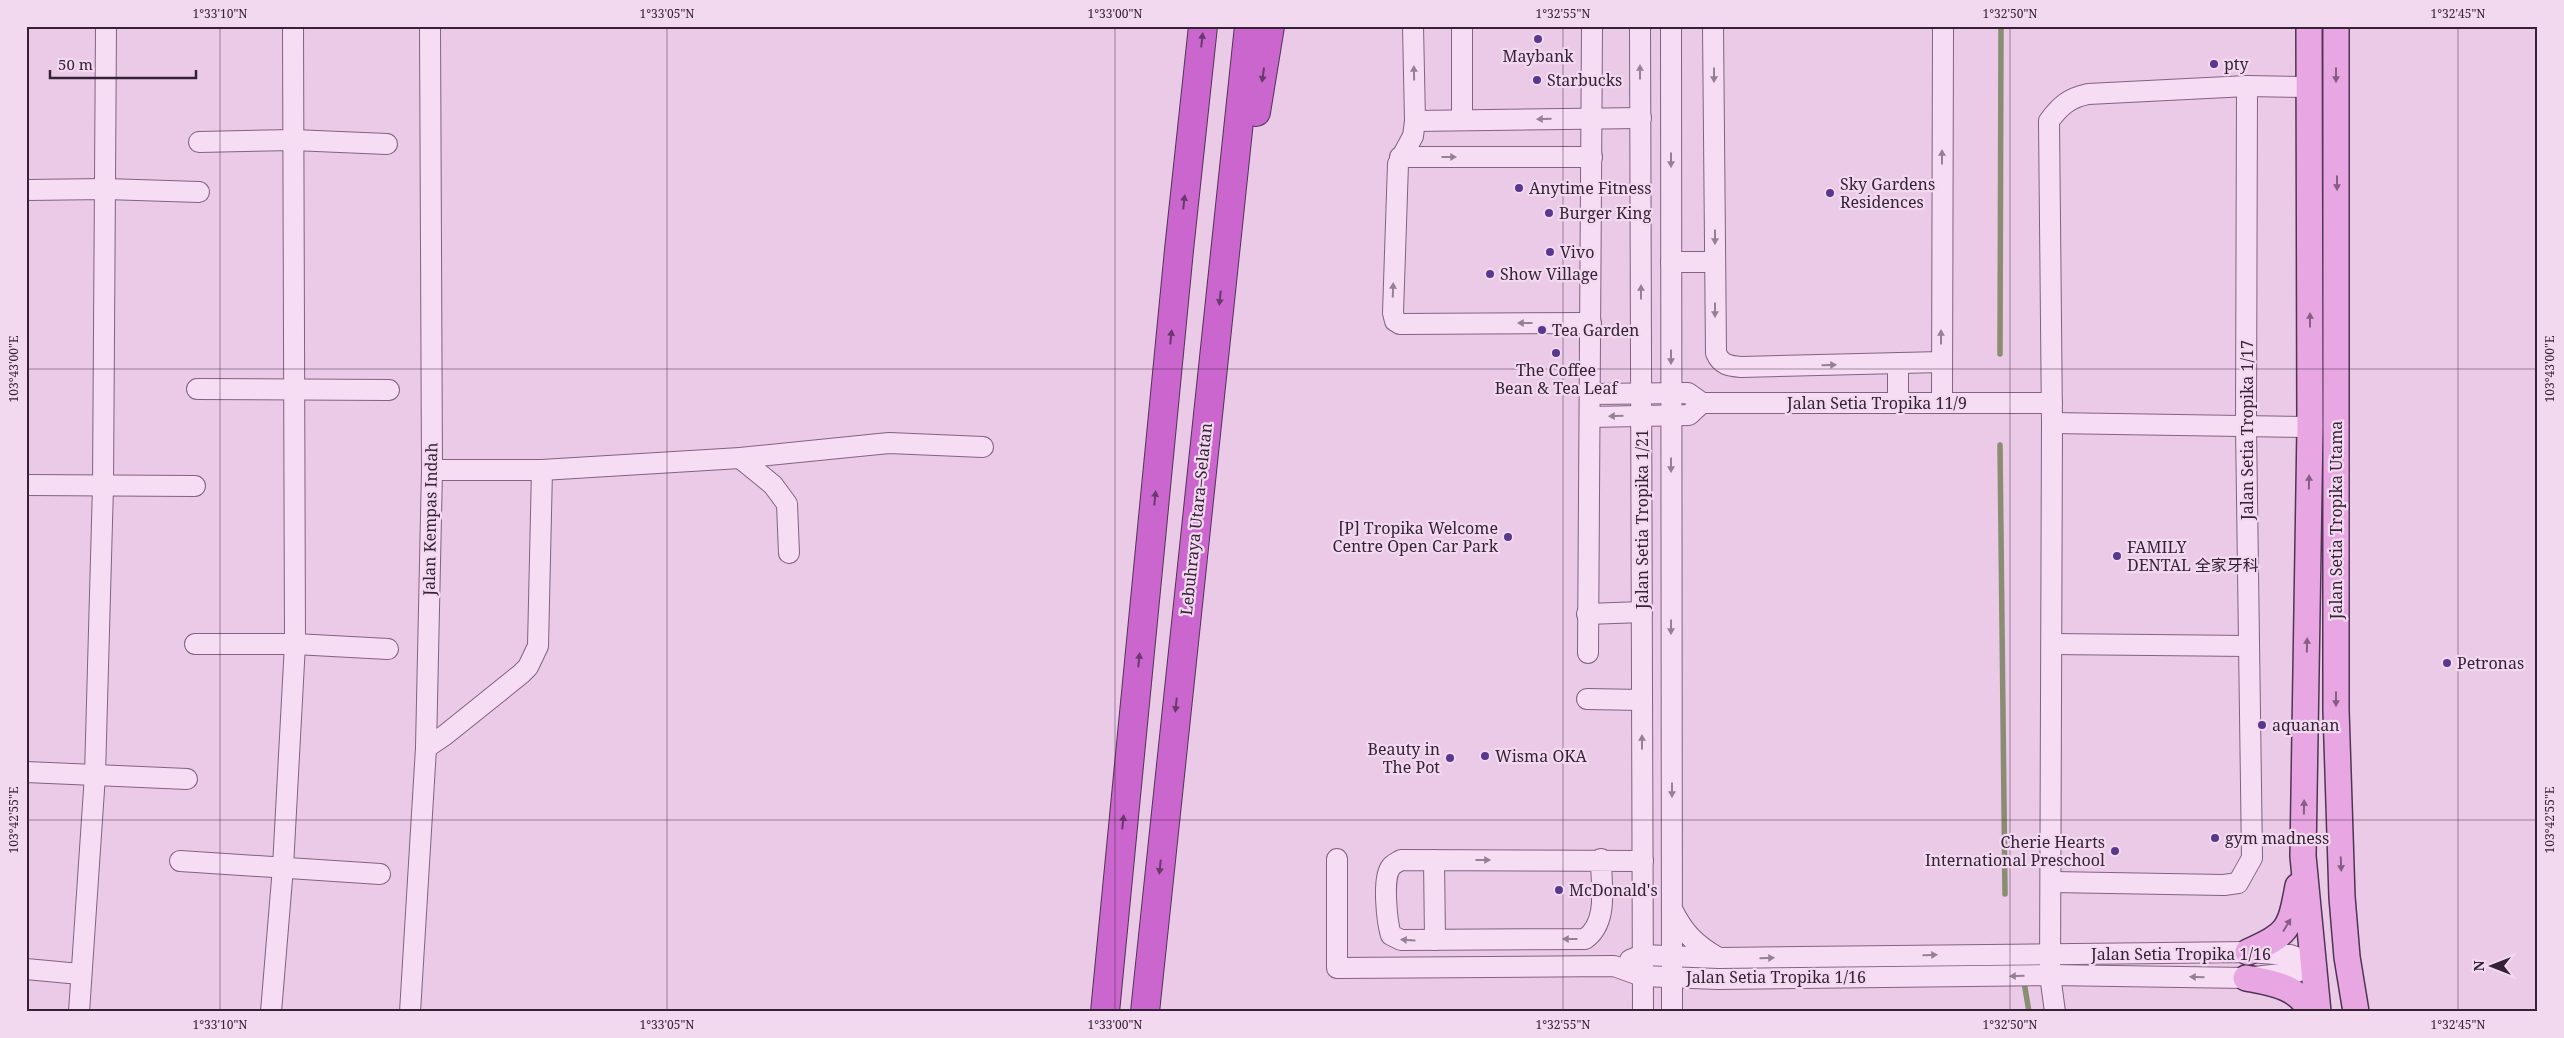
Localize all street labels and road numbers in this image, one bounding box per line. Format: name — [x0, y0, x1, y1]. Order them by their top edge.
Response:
street label: Jalan Setia Tropika 1/17 — [2236, 340, 2258, 521]
street label: Jalan Setia Tropika 11/9 — [1786, 392, 1967, 414]
street label: Jalan Setia Tropika Utama — [2325, 421, 2347, 620]
street label: Lebuhraya Utara–Selatan — [1175, 422, 1217, 616]
street label: Jalan Setia Tropika 1/21 — [1631, 429, 1653, 610]
street label: Jalan Kempas Indah — [418, 442, 442, 597]
street label: Jalan Setia Tropika 1/16 — [2090, 943, 2271, 965]
street label: Jalan Setia Tropika 1/16 — [1685, 966, 1866, 988]

